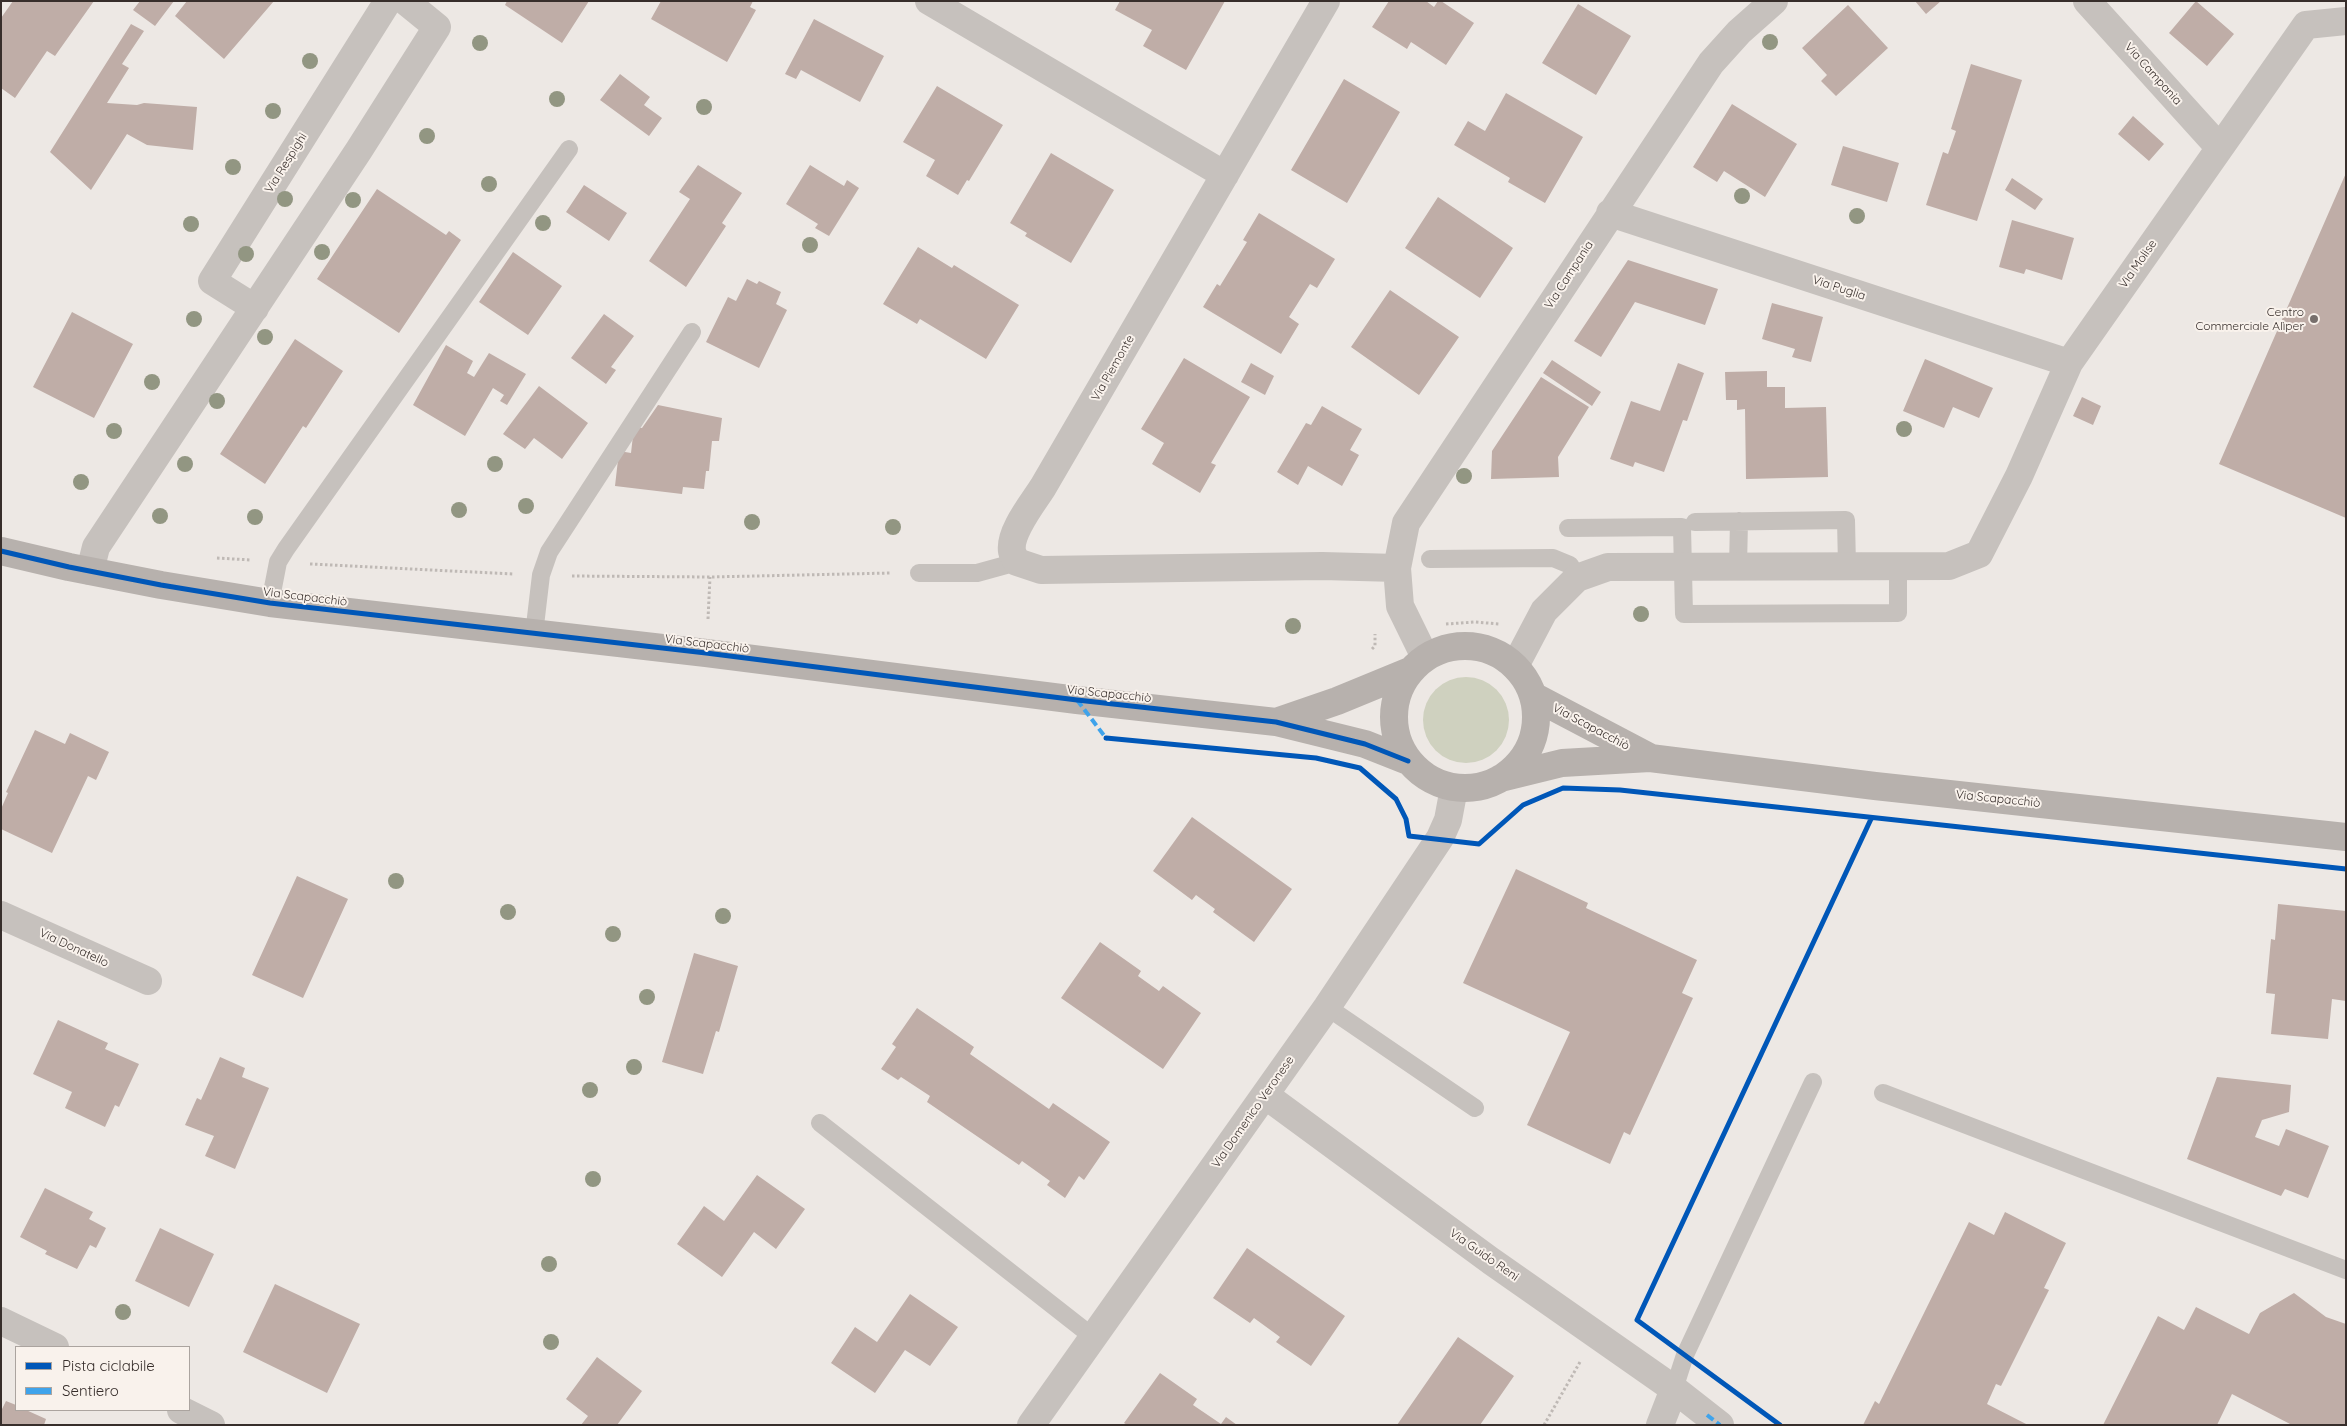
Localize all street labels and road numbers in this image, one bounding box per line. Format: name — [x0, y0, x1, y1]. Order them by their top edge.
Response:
street label: Via Campania — [2121, 40, 2185, 108]
street label: Via Respighi — [262, 130, 310, 196]
street label: Via Molise — [2116, 237, 2160, 291]
street label: Via Campania — [1542, 238, 1596, 312]
street label: Via Puglia — [1811, 273, 1867, 303]
street label: Via Piemonte — [1088, 333, 1138, 403]
street label: Via Scapacchiò — [262, 585, 348, 609]
street label: Via Scapacchiò — [664, 632, 750, 656]
street label: Via Scapacchiò — [1066, 682, 1152, 706]
street label: Via Scapacchiò — [1550, 701, 1632, 753]
street label: Via Scapacchiò — [1955, 787, 2041, 811]
street label: Via Donatello — [37, 926, 111, 970]
street label: Via Domenico Veronese — [1209, 1053, 1297, 1171]
street label: Via Guido Reni — [1447, 1226, 1521, 1284]

